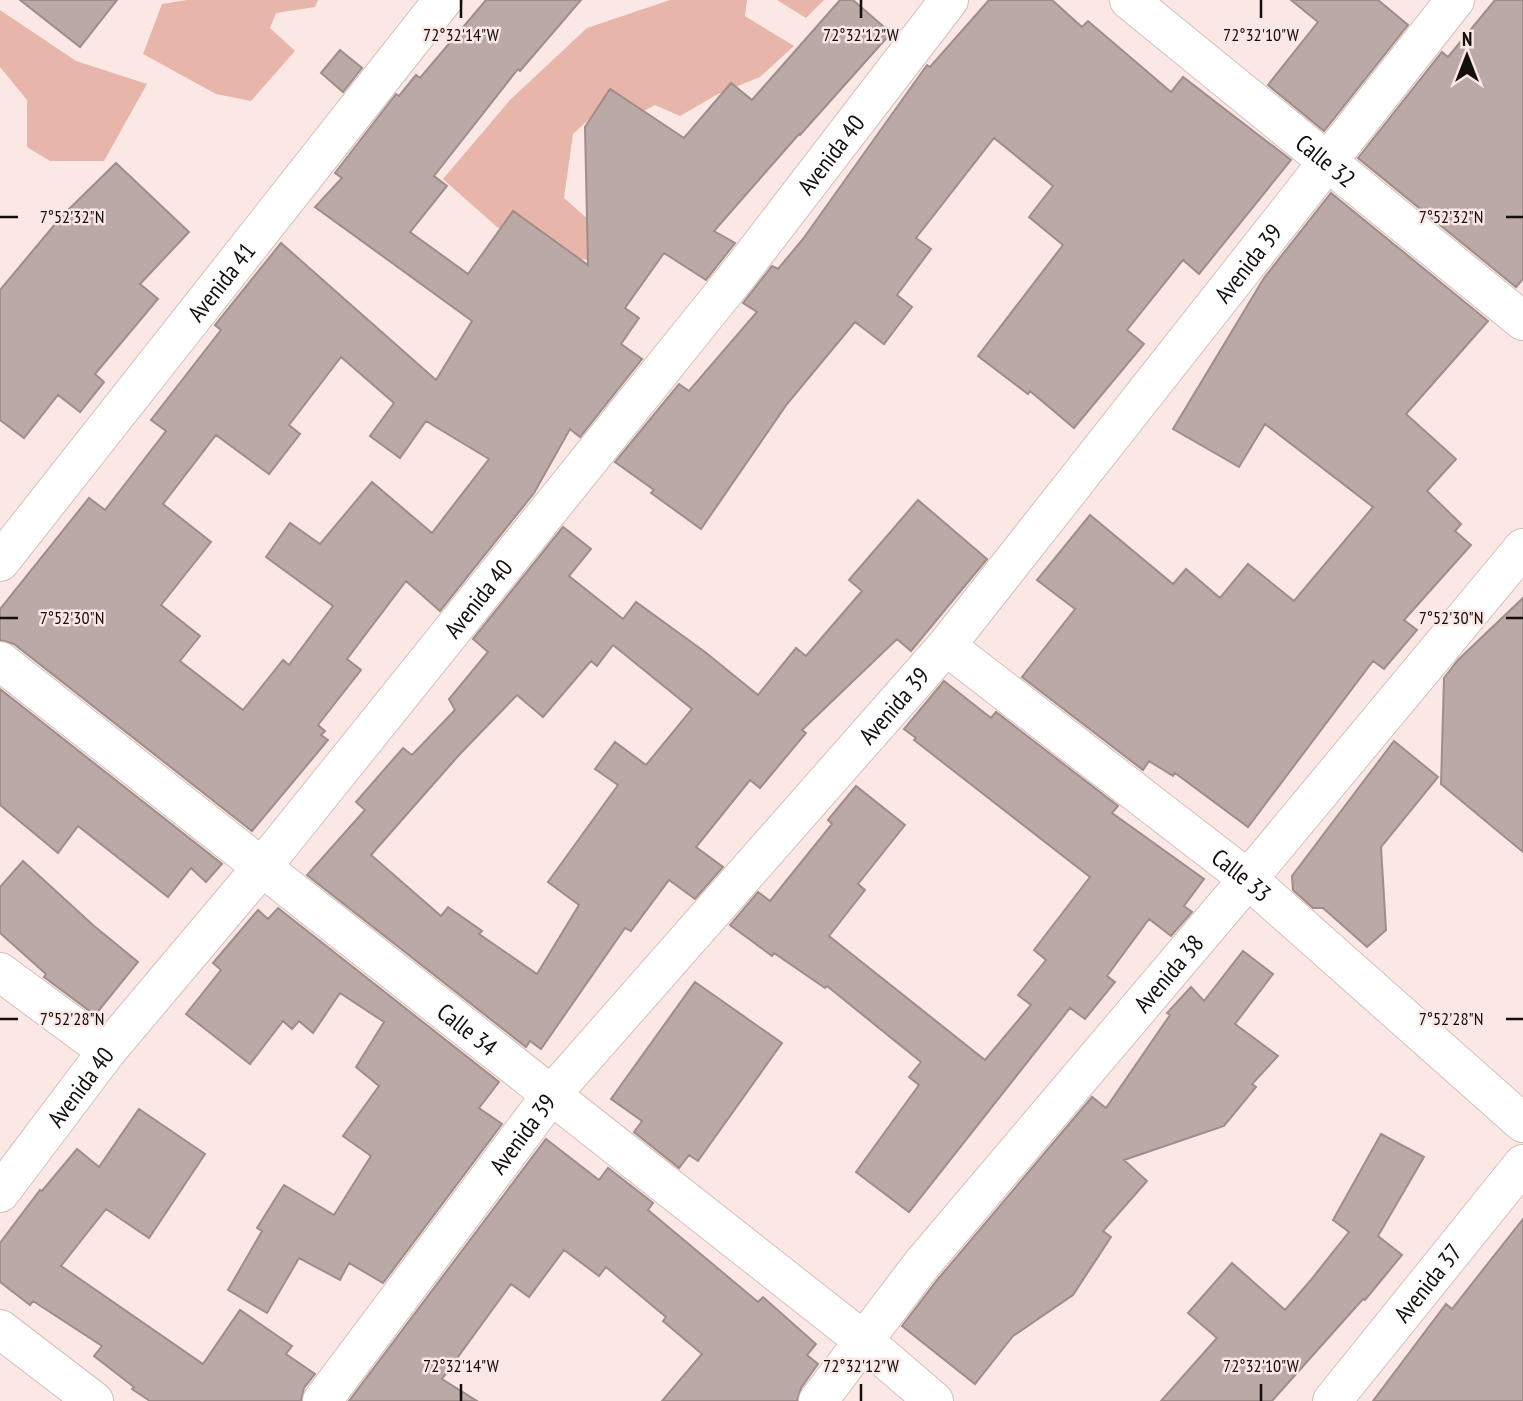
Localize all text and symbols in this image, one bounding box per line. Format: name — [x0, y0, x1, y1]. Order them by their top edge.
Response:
north arrow — [1432, 21, 1502, 91]
text: 72°32'14"W — [423, 23, 499, 46]
text: 72°32'12"W — [823, 23, 899, 46]
text: 72°32'10"W — [1223, 23, 1299, 46]
text: N — [1462, 27, 1472, 51]
street label: Avenida 40 — [790, 108, 871, 200]
street label: Calle 32 — [1290, 127, 1362, 194]
text: 7°52'32"N — [40, 205, 104, 228]
text: 7°52'32"N — [1419, 205, 1483, 228]
street label: Avenida 39 — [1207, 217, 1289, 309]
street label: Avenida 41 — [180, 236, 262, 327]
street label: Avenida 40 — [437, 553, 519, 644]
text: 7°52'30"N — [40, 606, 104, 629]
text: 7°52'30"N — [1419, 606, 1483, 629]
street label: Avenida 39 — [852, 661, 936, 750]
street label: Calle 33 — [1206, 841, 1278, 908]
street label: Avenida 38 — [1127, 928, 1210, 1018]
street label: Calle 34 — [431, 996, 504, 1062]
text: 7°52'28"N — [40, 1007, 104, 1030]
text: 7°52'28"N — [1419, 1007, 1483, 1030]
street label: Avenida 40 — [40, 1041, 120, 1133]
street label: Avenida 39 — [482, 1087, 562, 1180]
street label: Avenida 37 — [1386, 1237, 1468, 1328]
text: 72°32'14"W — [423, 1354, 499, 1377]
text: 72°32'12"W — [823, 1354, 899, 1377]
text: 72°32'10"W — [1223, 1354, 1299, 1377]

